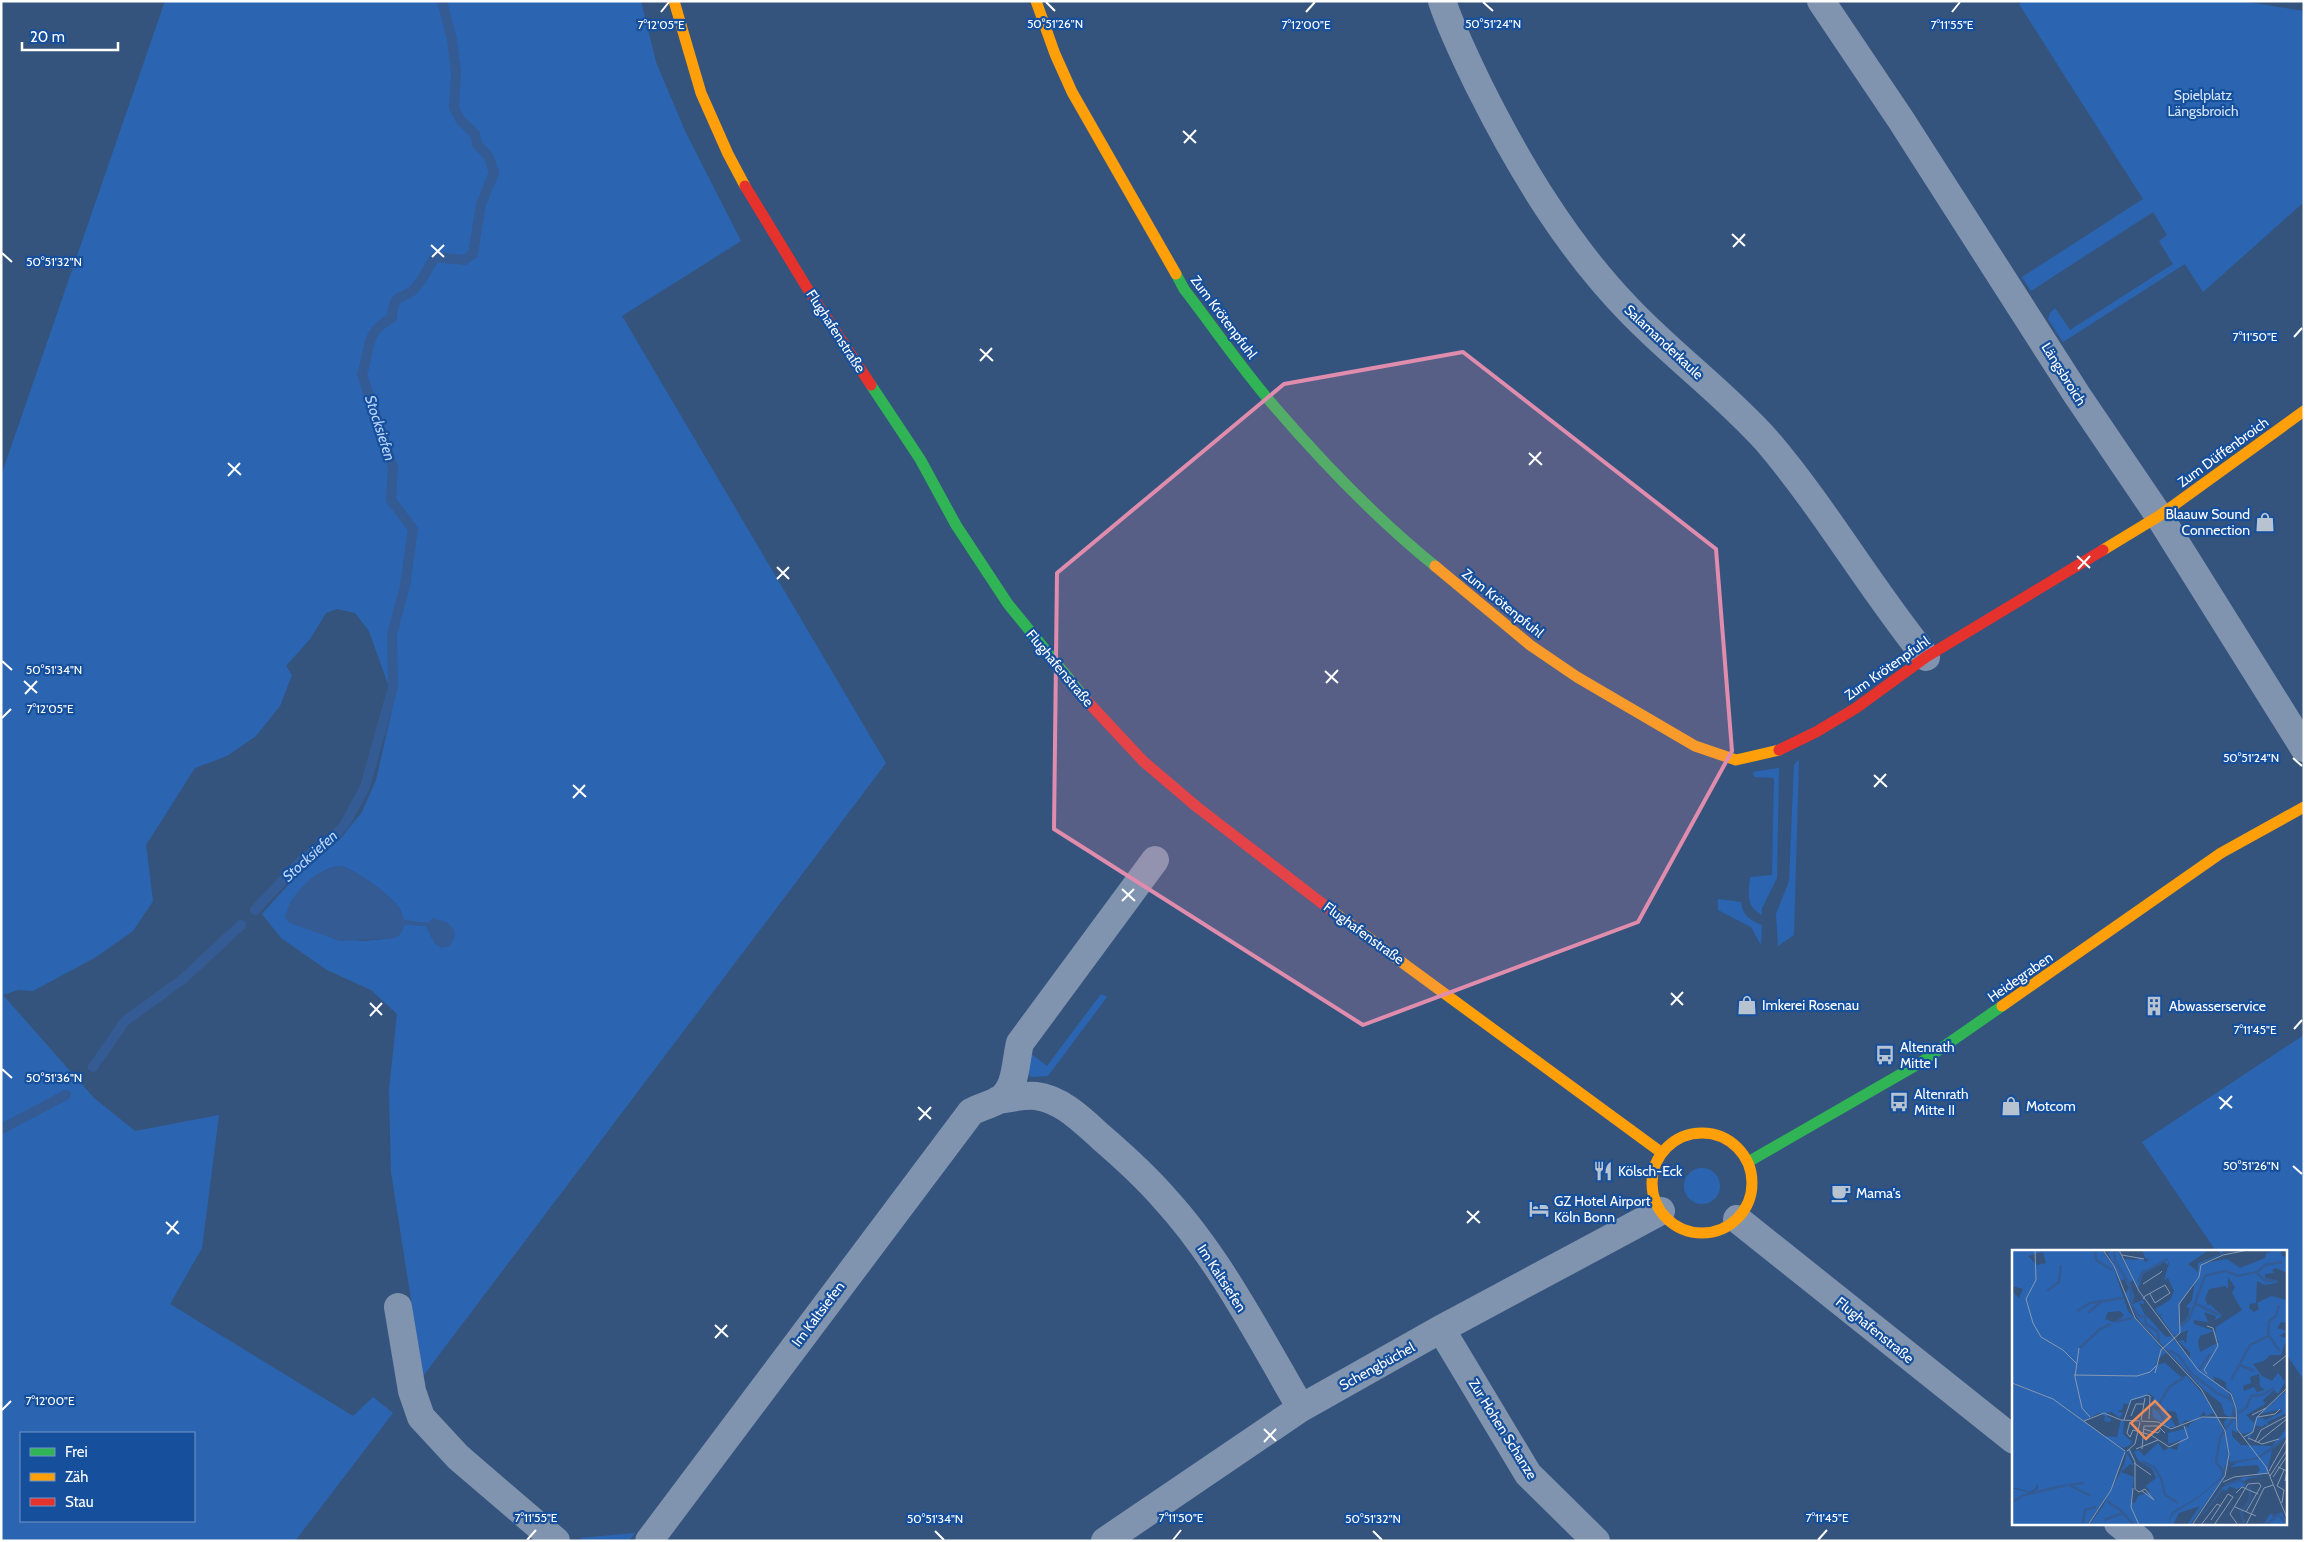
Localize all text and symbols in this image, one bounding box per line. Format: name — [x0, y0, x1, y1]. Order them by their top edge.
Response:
text: 50°51'26"N — [1027, 16, 1083, 31]
text: 50°51'24"N — [1465, 16, 1521, 31]
text: 7°12'05"E — [637, 17, 685, 32]
text: 7°12'00"E — [1281, 17, 1331, 32]
text: 7°11'55"E — [1931, 17, 1974, 32]
scale bar — [22, 20, 119, 52]
text: 20 m — [30, 28, 65, 46]
park label: Spielplatz Längsbroich — [2168, 86, 2238, 120]
text: 50°51'32"N — [26, 254, 82, 269]
street label: Zum Krötenpfuhl — [1187, 272, 1262, 363]
street label: Flughafenstraße — [802, 286, 870, 376]
street label: Salamanderkaule — [1621, 301, 1707, 383]
text: 7°11'50"E — [2233, 329, 2278, 344]
street label: Längsbroich — [2038, 339, 2090, 409]
water label: Stocksiefen — [361, 393, 399, 463]
street label: Zum Düffenbroich — [2174, 413, 2272, 491]
place label: Blaauw Sound Connection — [2166, 505, 2250, 539]
shop icon: Blaauw Sound Connection — [2254, 511, 2276, 533]
street label: Zum Krötenpfuhl — [1458, 565, 1548, 642]
street label: Flughafenstraße — [1022, 626, 1098, 710]
street label: Zum Krötenpfuhl — [1841, 632, 1934, 704]
text: 50°51'34"N — [26, 662, 82, 677]
text: 7°12'05"E — [26, 701, 74, 716]
text: 50°51'24"N — [2223, 750, 2279, 765]
water label: Stocksiefen — [279, 827, 341, 885]
street label: Flughafenstraße — [1320, 898, 1408, 968]
street label: Heidegraben — [1984, 948, 2056, 1006]
shop icon: Imkerei Rosenau — [1736, 994, 1758, 1016]
building icon: Abwasserservice — [2143, 995, 2165, 1017]
place label: Imkerei Rosenau — [1762, 996, 1859, 1014]
place label: Abwasserservice — [2169, 997, 2266, 1015]
text: 7°11'45"E — [2233, 1022, 2277, 1037]
place label: Altenrath Mitte I — [1900, 1038, 1955, 1072]
bus stop icon: Altenrath Mitte I — [1874, 1044, 1896, 1066]
text: 50°51'36"N — [26, 1070, 82, 1085]
place label: Altenrath Mitte II — [1914, 1085, 1969, 1119]
bus stop icon: Altenrath Mitte II — [1888, 1091, 1910, 1113]
shop icon: Motcom — [2000, 1095, 2022, 1117]
place label: Motcom — [2026, 1097, 2076, 1115]
text: 50°51'26"N — [2223, 1158, 2279, 1173]
restaurant icon: Kölsch-Eck — [1592, 1160, 1614, 1182]
place label: Kölsch-Eck — [1618, 1162, 1683, 1180]
cafe icon: Mama's — [1830, 1182, 1852, 1204]
place label: Mama's — [1856, 1184, 1901, 1202]
place label: GZ Hotel Airport Köln Bonn — [1554, 1192, 1651, 1226]
hotel icon: GZ Hotel Airport Köln Bonn — [1528, 1198, 1550, 1220]
street label: Im Kaltsiefen — [1194, 1241, 1251, 1315]
inset map — [2012, 1250, 2288, 1524]
street label: Im Kaltsiefen — [788, 1278, 848, 1350]
street label: Flughafenstraße — [1832, 1293, 1918, 1367]
street label: Schengbüchel — [1336, 1338, 1419, 1394]
street label: Zur Hohen Schanze — [1465, 1375, 1541, 1483]
text: 7°12'00"E — [25, 1393, 75, 1408]
legend — [20, 1432, 195, 1522]
text: Frei — [65, 1443, 88, 1461]
text: Zäh — [65, 1468, 88, 1486]
text: Stau — [65, 1493, 94, 1511]
text: 7°11'55"E — [515, 1510, 558, 1525]
text: 7°11'50"E — [1159, 1510, 1204, 1525]
text: 7°11'45"E — [1805, 1510, 1849, 1525]
text: 50°51'34"N — [907, 1511, 963, 1526]
text: 50°51'32"N — [1345, 1511, 1401, 1526]

